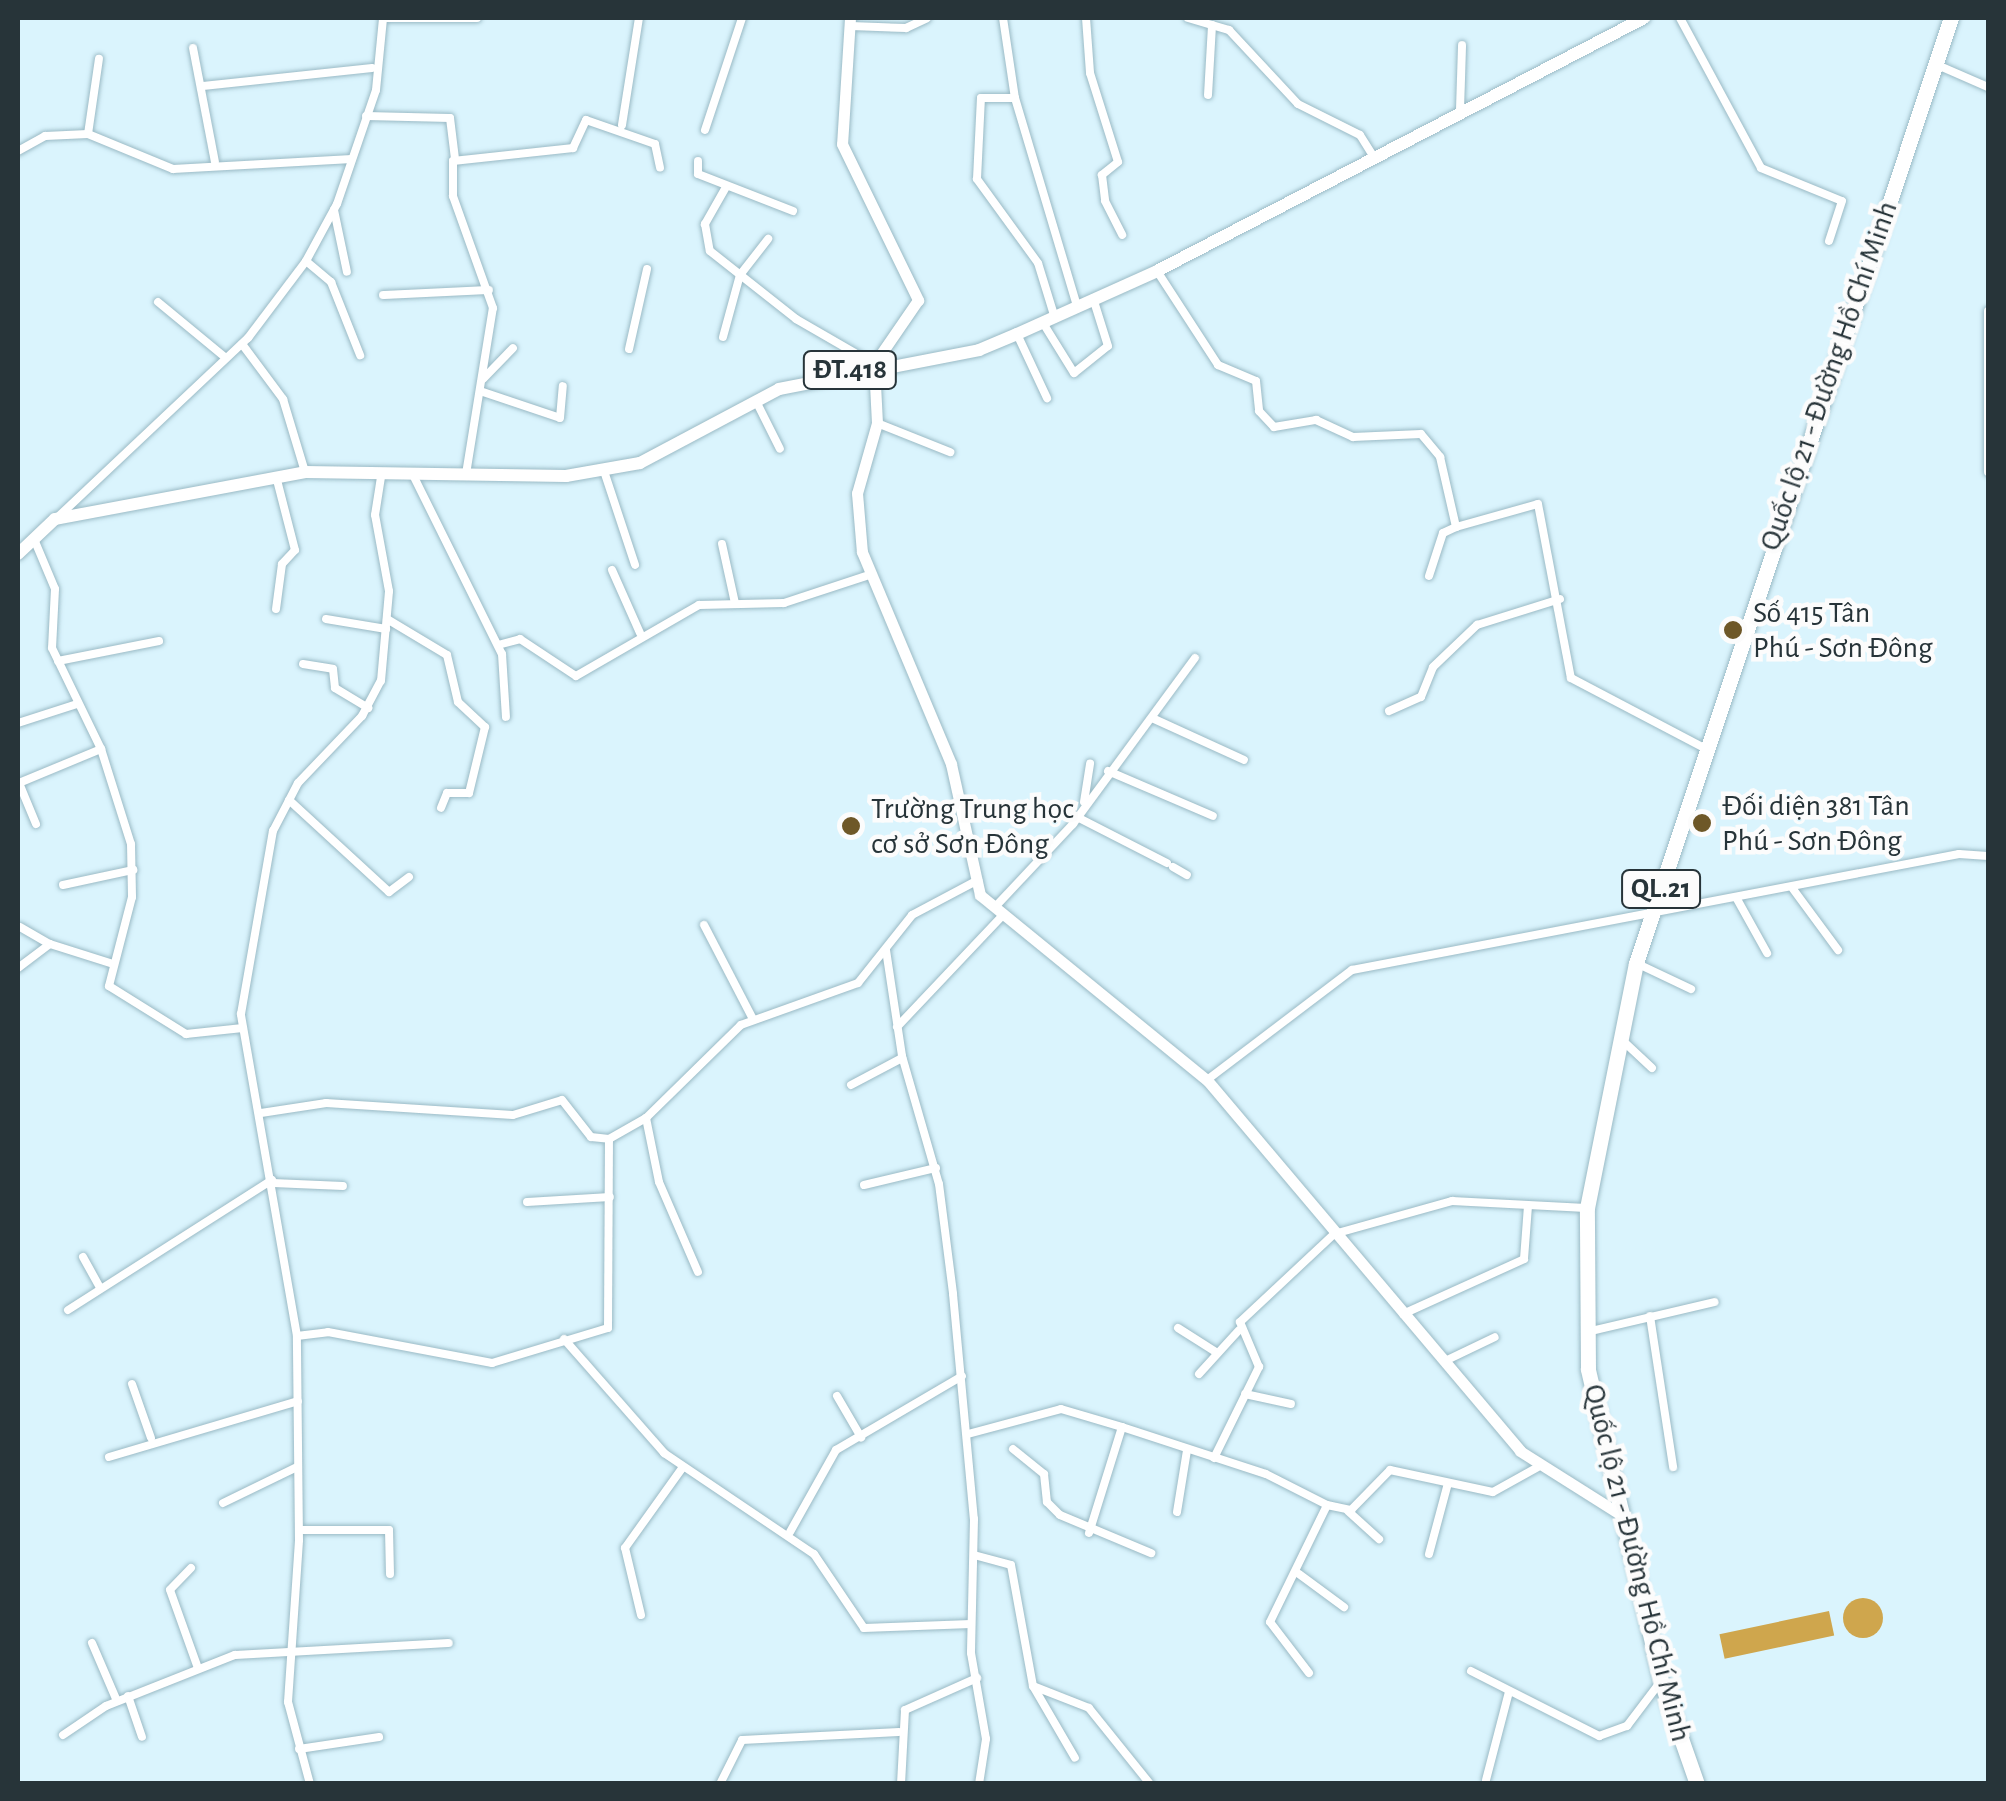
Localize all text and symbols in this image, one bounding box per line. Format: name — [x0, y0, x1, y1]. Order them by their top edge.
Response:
street label: Quốc lộ 21 - Đường Hồ Chí Minh — [1752, 197, 1906, 555]
road number: ĐT.418 — [802, 347, 898, 393]
place label: Số 415 Tân Phú - Sơn Đông — [1753, 595, 1933, 666]
marker: Số 415 Tân Phú - Sơn Đông — [1722, 619, 1744, 641]
place label: Đối diện 381 Tân Phú - Sơn Đông — [1722, 788, 1910, 858]
place label: Trường Trung học cơ sở Sơn Đông — [871, 791, 1074, 862]
marker: Đối diện 381 Tân Phú - Sơn Đông — [1691, 812, 1713, 834]
marker: Trường Trung học cơ sở Sơn Đông — [840, 815, 862, 837]
road number: QL.21 — [1621, 866, 1701, 912]
street label: Quốc lộ 21 - Đường Hồ Chí Minh — [1575, 1381, 1699, 1745]

